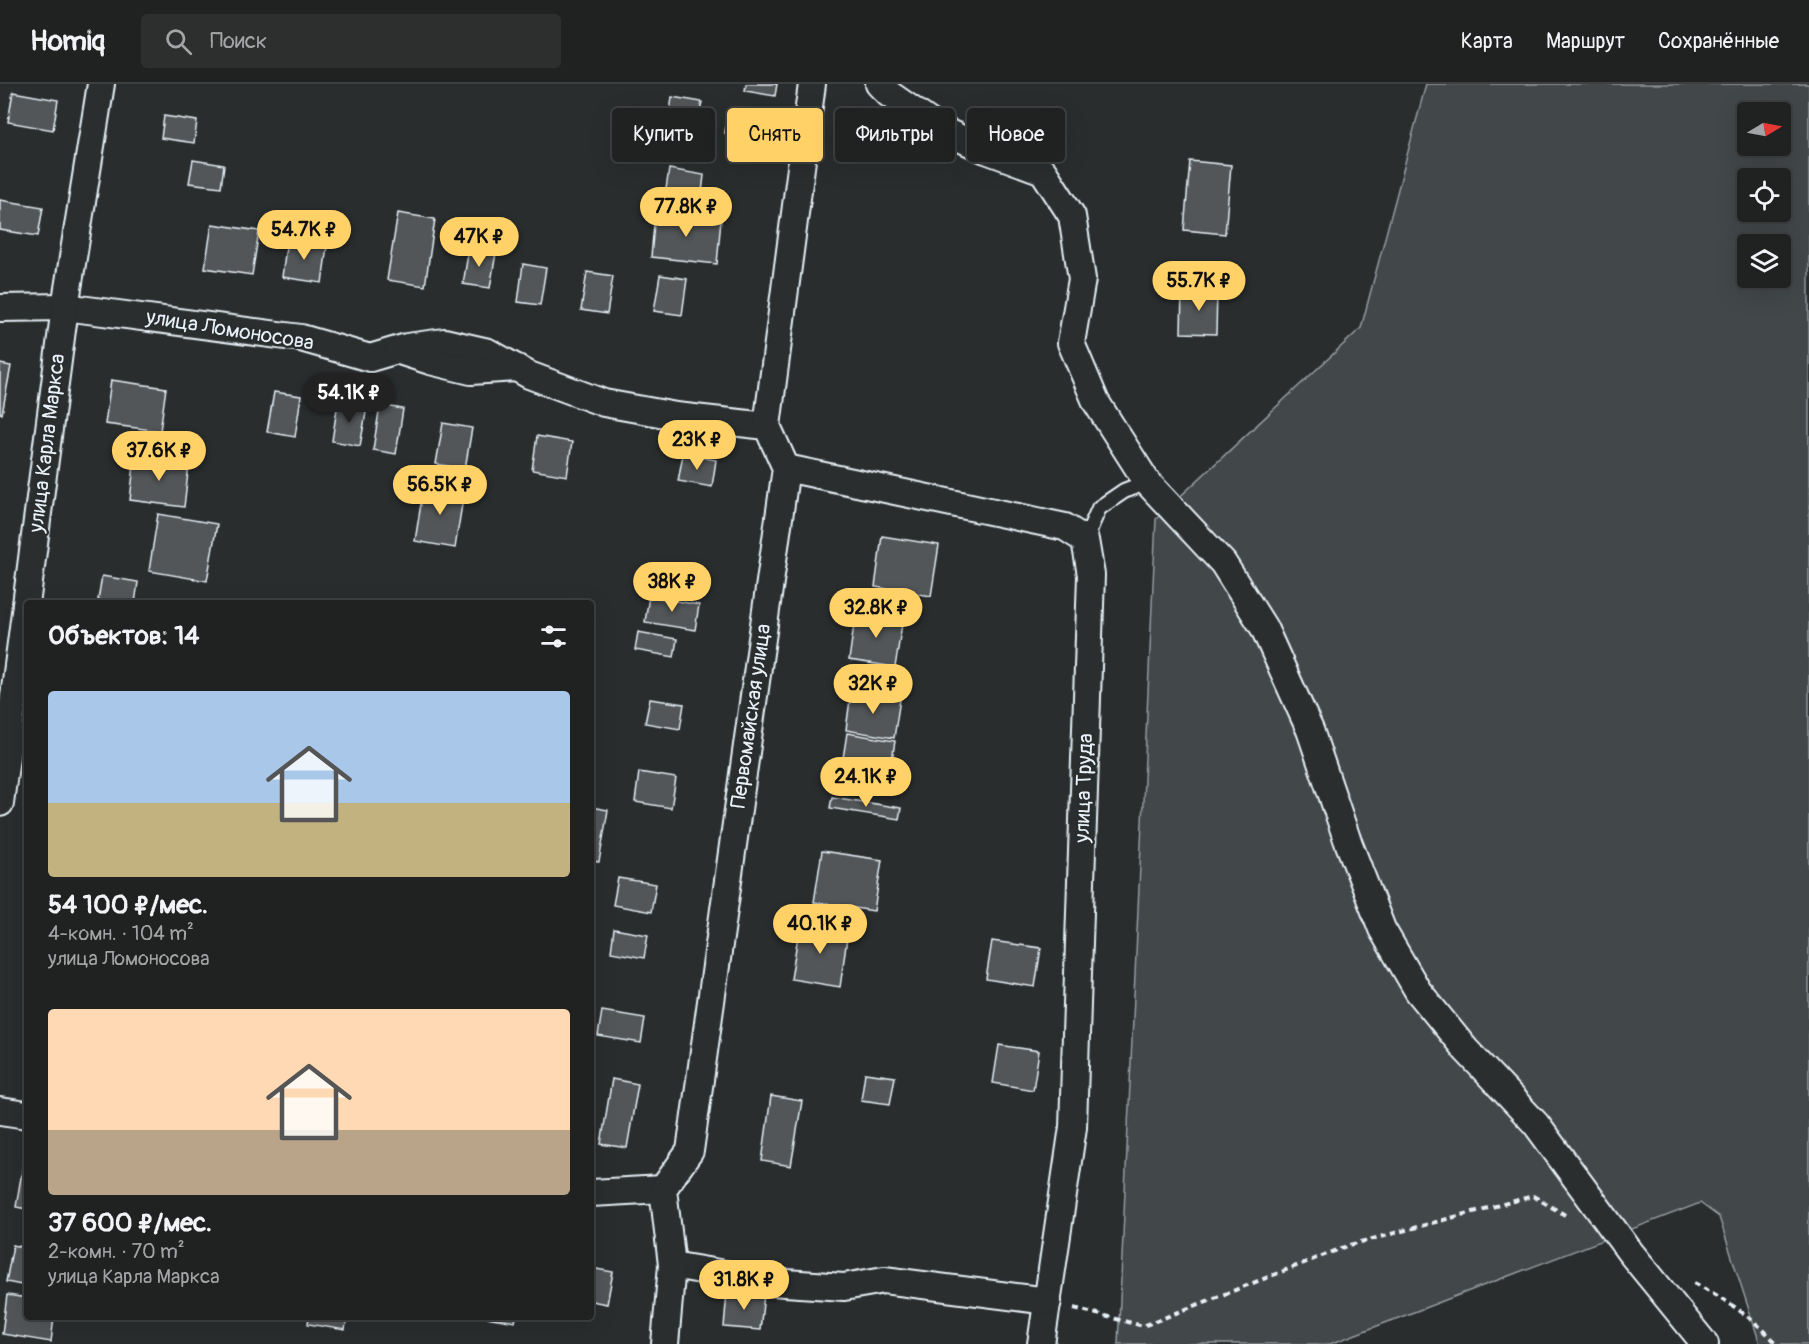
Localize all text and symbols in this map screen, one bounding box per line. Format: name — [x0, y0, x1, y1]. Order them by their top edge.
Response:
search box — [141, 14, 561, 68]
text: Homiq — [30, 24, 105, 59]
icon: search — [162, 25, 195, 58]
text: Поиск — [210, 27, 267, 55]
text: Карта — [1461, 28, 1513, 55]
text: Маршрут — [1546, 28, 1625, 55]
text: Сохранённые — [1658, 28, 1779, 55]
north arrow — [1737, 102, 1791, 156]
map controls — [1737, 102, 1791, 288]
chip: Купить — [612, 108, 715, 162]
chip: Снять — [727, 108, 823, 162]
chip: Фильтры — [835, 108, 955, 162]
chip: Новое — [967, 108, 1065, 162]
button: locate — [1737, 168, 1791, 222]
pin: 77.8K ₽ — [631, 187, 741, 238]
text: 77.8K ₽ — [654, 194, 718, 219]
pin: 54.7K ₽ — [249, 210, 359, 261]
text: 54.7K ₽ — [271, 217, 337, 242]
pin: 47K ₽ — [437, 217, 521, 268]
text: 47K ₽ — [454, 224, 504, 249]
button: layers — [1737, 234, 1791, 288]
pin: 55.7K ₽ — [1144, 261, 1254, 312]
text: 55.7K ₽ — [1166, 268, 1232, 293]
street label: улица Ломоносова — [143, 303, 316, 357]
street label: улица Карла Маркса — [23, 352, 71, 535]
pin: 54.1K ₽ — [294, 373, 404, 424]
text: 54.1K ₽ — [317, 380, 381, 405]
pin: 23K ₽ — [655, 420, 739, 471]
text: 23K ₽ — [672, 427, 722, 452]
pin: 37.6K ₽ — [104, 431, 214, 482]
text: 37.6K ₽ — [126, 438, 192, 463]
pin: 56.5K ₽ — [385, 465, 495, 516]
text: 56.5K ₽ — [407, 472, 473, 497]
pin: 38K ₽ — [630, 562, 714, 613]
text: 38K ₽ — [647, 569, 697, 594]
pin: 32.8K ₽ — [821, 588, 931, 639]
text: 32.8K ₽ — [843, 595, 909, 620]
text: Объектов: 14 — [48, 620, 199, 652]
icon: filters — [537, 620, 570, 653]
street label: Первомайская улица — [725, 622, 777, 810]
pin: 32K ₽ — [831, 664, 915, 715]
text: 32K ₽ — [848, 671, 898, 696]
icon: home — [255, 730, 363, 838]
street label: улица Труда — [1069, 733, 1099, 844]
pin: 24.1K ₽ — [811, 757, 921, 808]
text: 24.1K ₽ — [834, 764, 898, 789]
text: 54 100 ₽/мес. — [48, 889, 208, 921]
pin: 40.1K ₽ — [765, 904, 875, 955]
text: 40.1K ₽ — [787, 911, 853, 936]
text: 4-комн. · 104 m² — [48, 921, 194, 946]
text: улица Ломоносова — [48, 946, 210, 971]
icon: home — [255, 1048, 363, 1156]
text: 37 600 ₽/мес. — [48, 1207, 212, 1239]
text: 2-комн. · 70 m² — [48, 1239, 185, 1264]
pin: 31.8K ₽ — [689, 1260, 799, 1311]
text: улица Карла Маркса — [48, 1264, 219, 1289]
text: 31.8K ₽ — [713, 1267, 775, 1292]

